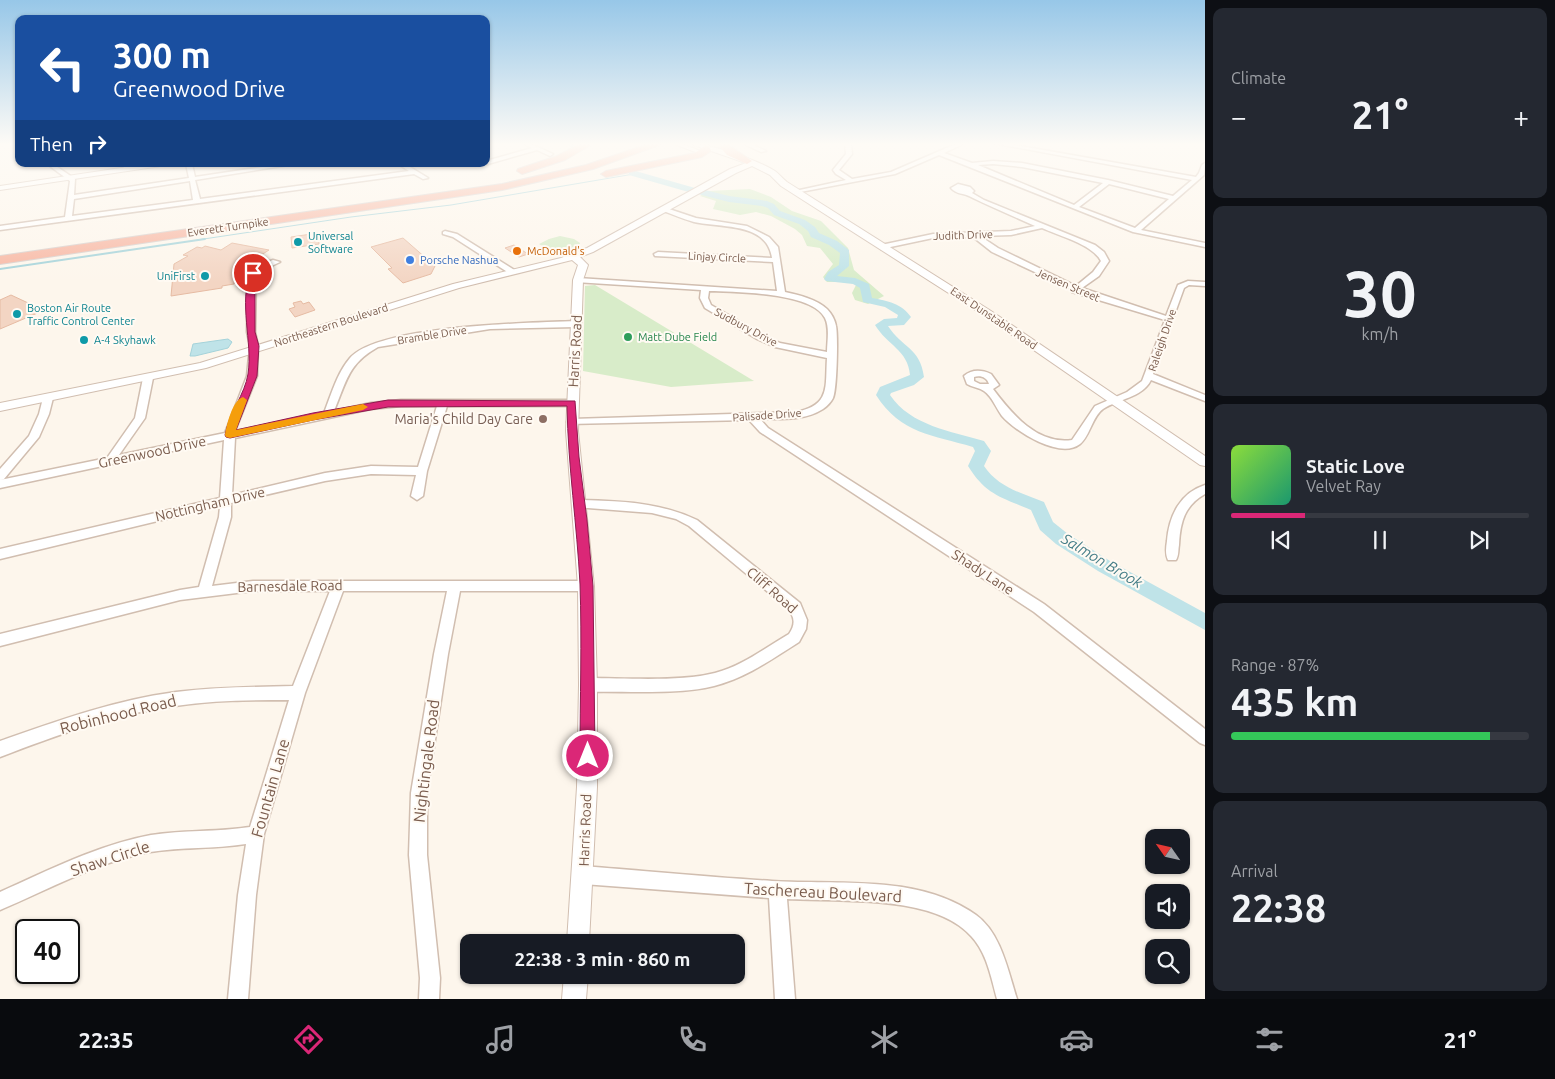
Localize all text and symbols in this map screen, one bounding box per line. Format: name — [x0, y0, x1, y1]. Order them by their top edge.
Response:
icon: left — [30, 35, 95, 100]
text: 300 m — [113, 35, 211, 75]
text: Climate — [1231, 69, 1286, 87]
text: Greenwood Drive — [113, 76, 285, 101]
text: 21° — [1352, 94, 1408, 136]
text: − — [1231, 101, 1247, 132]
text: + — [1513, 101, 1529, 132]
icon: right — [83, 130, 111, 158]
text: Then — [30, 133, 73, 155]
street label: Everett Turnpike — [187, 215, 269, 239]
street label: Judith Drive — [933, 228, 993, 242]
place label: Universal Software — [308, 230, 353, 255]
marker: Universal Software — [292, 236, 304, 248]
marker: McDonald's — [511, 245, 523, 257]
place label: McDonald's — [527, 245, 585, 257]
street label: Linjay Circle — [688, 249, 746, 265]
pin — [232, 252, 274, 294]
marker: Porsche Nashua — [404, 254, 416, 266]
place label: Porsche Nashua — [420, 254, 498, 266]
text: 30 — [1343, 256, 1417, 329]
icon: arrive — [239, 259, 267, 287]
street label: Jensen Street — [1034, 266, 1102, 304]
place label: UniFirst — [157, 270, 196, 282]
marker: UniFirst — [199, 270, 211, 282]
street label: East Dunstable Road — [948, 285, 1040, 351]
street label: Northeastern Boulevard — [272, 301, 390, 349]
place label: Boston Air Route Traffic Control Center — [27, 302, 135, 327]
street label: Sudbury Drive — [713, 305, 779, 349]
street label: Raleigh Drive — [1146, 307, 1178, 373]
marker: Boston Air Route Traffic Control Center — [11, 308, 23, 320]
street label: Harris Road — [565, 314, 585, 388]
street label: Bramble Drive — [396, 324, 468, 346]
text: km/h — [1362, 325, 1398, 343]
marker: Matt Dube Field — [622, 331, 634, 343]
place label: Matt Dube Field — [638, 331, 717, 343]
marker: A-4 Skyhawk — [78, 334, 90, 346]
place label: A-4 Skyhawk — [94, 334, 156, 346]
street label: Palisade Drive — [732, 407, 802, 423]
place label: Maria's Child Day Care — [394, 411, 533, 427]
marker: Maria's Child Day Care — [537, 413, 549, 425]
street label: Greenwood Drive — [97, 433, 207, 471]
text: Static Love — [1306, 455, 1405, 477]
text: Velvet Ray — [1306, 477, 1381, 495]
street label: Nottingham Drive — [154, 484, 266, 524]
icon: previous — [1267, 526, 1295, 554]
icon: pause — [1366, 526, 1394, 554]
icon: next — [1465, 526, 1493, 554]
water label: Salmon Brook — [1058, 529, 1146, 592]
street label: Shady Lane — [949, 546, 1017, 598]
street label: Cliff Road — [743, 564, 801, 616]
street label: Barnesdale Road — [237, 577, 343, 595]
text: Range · 87% — [1231, 656, 1319, 674]
text: 435 km — [1231, 681, 1358, 723]
street label: Robinhood Road — [58, 691, 178, 737]
street label: Nightingale Road — [410, 698, 442, 824]
position arrow — [561, 729, 613, 781]
street label: Fountain Lane — [247, 737, 293, 839]
street label: Harris Road — [576, 793, 594, 867]
north arrow — [1145, 829, 1190, 874]
map controls — [1145, 829, 1190, 984]
street label: Shaw Circle — [68, 837, 152, 879]
text: Arrival — [1231, 862, 1278, 880]
street label: Taschereau Boulevard — [744, 879, 902, 905]
button: sound — [1145, 884, 1190, 929]
text: 22:38 — [1231, 887, 1326, 929]
speed limit sign: 40 — [15, 919, 80, 984]
button: search — [1145, 939, 1190, 984]
text: 22:38 · 3 min · 860 m — [515, 948, 690, 970]
icon: directions — [291, 1022, 326, 1057]
icon: music — [483, 1022, 518, 1057]
icon: phone — [675, 1022, 710, 1057]
icon: climate — [867, 1022, 902, 1057]
icon: car — [1059, 1022, 1094, 1057]
icon: filters — [1252, 1022, 1287, 1057]
text: 22:35 — [79, 1027, 134, 1052]
text: 21° — [1444, 1027, 1476, 1052]

